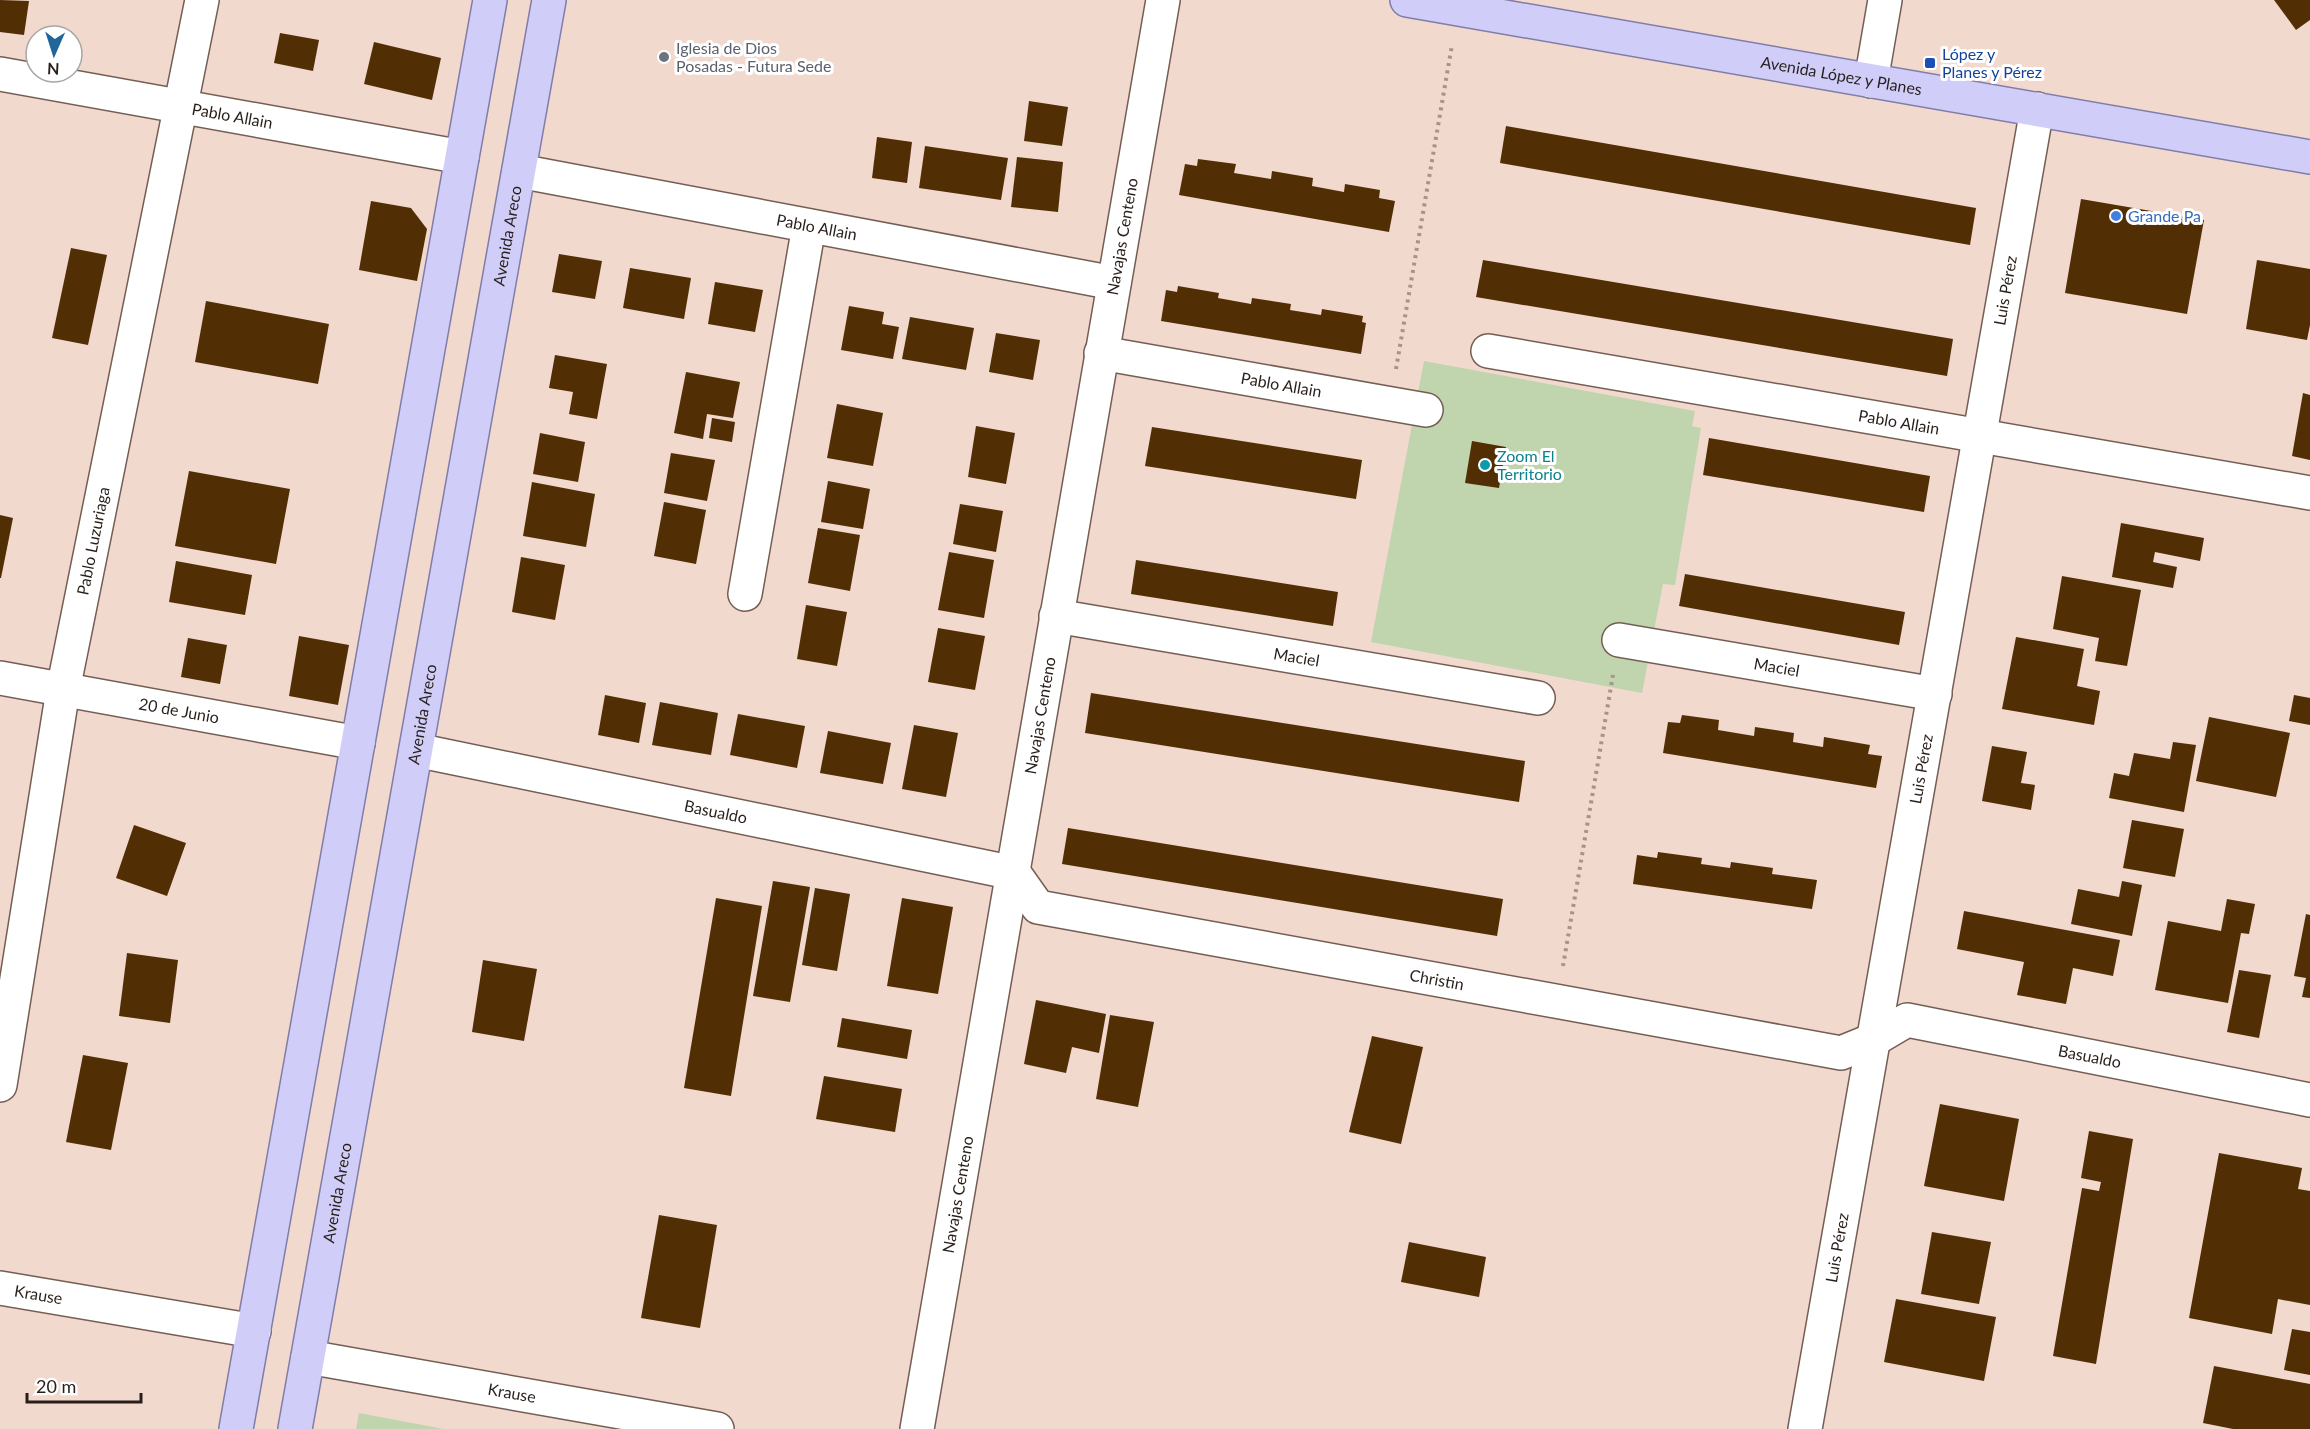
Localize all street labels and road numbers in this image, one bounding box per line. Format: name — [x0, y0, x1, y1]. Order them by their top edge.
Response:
street label: Avenida López y Planes — [1760, 52, 1924, 98]
street label: Pablo Allain — [190, 99, 274, 132]
street label: Navajas Centeno — [1102, 176, 1141, 296]
street label: Avenida Areco — [488, 184, 525, 287]
street label: Pablo Allain — [775, 210, 859, 243]
street label: Luis Pérez — [1989, 254, 2020, 327]
street label: Pablo Allain — [1239, 368, 1323, 401]
street label: Pablo Allain — [1857, 405, 1941, 438]
street label: Pablo Luzuriaga — [72, 485, 113, 597]
street label: Maciel — [1272, 643, 1321, 670]
street label: Maciel — [1752, 653, 1801, 680]
street label: Navajas Centeno — [1020, 655, 1059, 776]
street label: Avenida Areco — [403, 663, 440, 766]
street label: 20 de Junio — [138, 693, 221, 727]
street label: Luis Pérez — [1905, 733, 1936, 805]
street label: Basualdo — [683, 795, 749, 827]
street label: Christin — [1408, 965, 1466, 993]
street label: Basualdo — [2057, 1040, 2123, 1071]
street label: Navajas Centeno — [938, 1134, 977, 1255]
street label: Avenida Areco — [318, 1141, 355, 1244]
street label: Luis Pérez — [1821, 1211, 1852, 1284]
street label: Krause — [13, 1281, 64, 1307]
street label: Krause — [486, 1379, 538, 1406]

